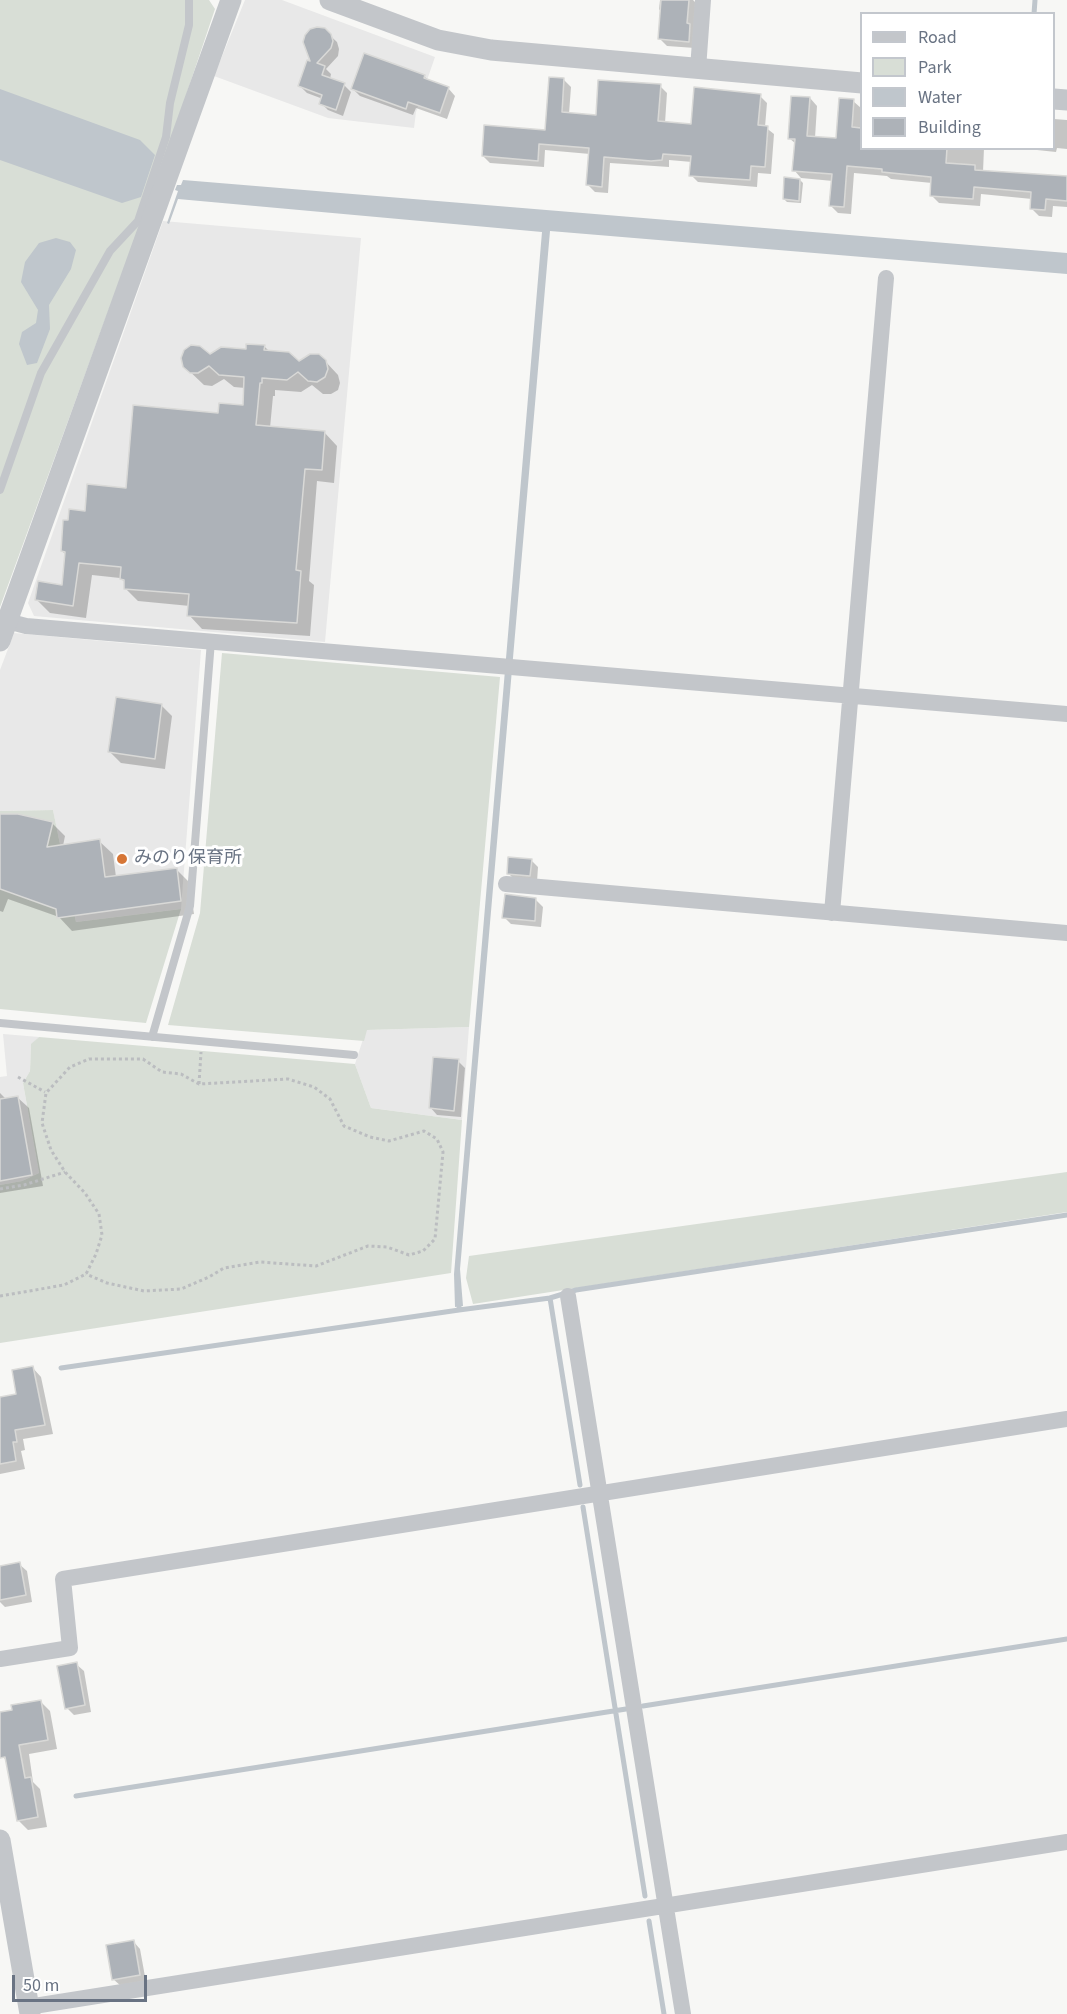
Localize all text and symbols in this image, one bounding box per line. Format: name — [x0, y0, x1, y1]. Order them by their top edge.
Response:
legend — [860, 12, 1055, 150]
text: Road — [918, 25, 957, 50]
text: Park — [918, 55, 952, 80]
text: Water — [918, 85, 962, 110]
text: Building — [918, 115, 981, 140]
place label: みのり保育所 — [134, 848, 242, 870]
marker: みのり保育所 — [115, 852, 129, 866]
scale bar — [15, 1963, 150, 2001]
text: 50 m — [23, 1973, 59, 1998]

